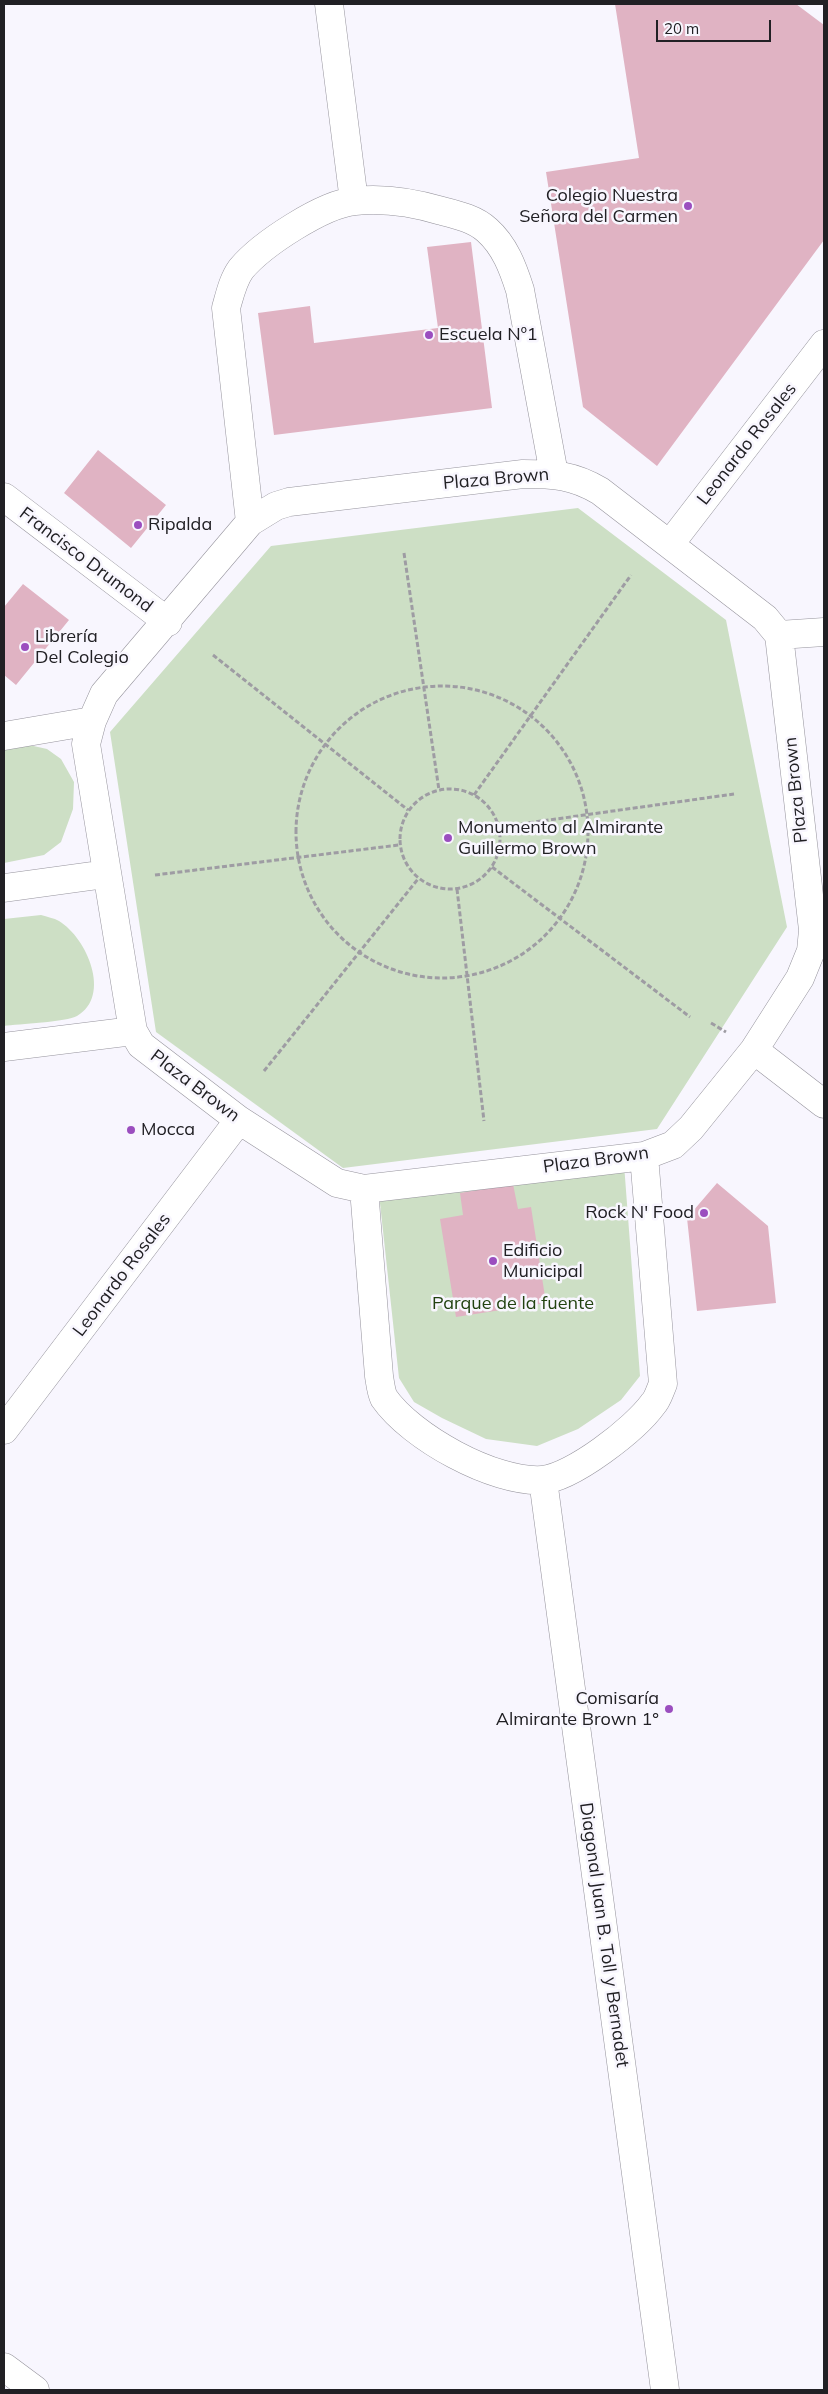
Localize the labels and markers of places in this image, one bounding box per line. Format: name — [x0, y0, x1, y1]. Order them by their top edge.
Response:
place label: Colegio Nuestra Señora del Carmen — [519, 185, 678, 228]
marker: Colegio Nuestra Señora del Carmen — [682, 200, 694, 212]
place label: Escuela Nº1 — [439, 324, 538, 346]
marker: Escuela Nº1 — [423, 329, 435, 341]
place label: Ripalda — [148, 514, 212, 536]
marker: Ripalda — [132, 519, 144, 531]
place label: Librería Del Colegio — [35, 626, 129, 669]
marker: Librería Del Colegio — [19, 641, 31, 653]
place label: Monumento al Almirante Guillermo Brown — [458, 817, 663, 860]
marker: Monumento al Almirante Guillermo Brown — [442, 832, 454, 844]
place label: Mocca — [141, 1119, 195, 1141]
marker: Mocca — [125, 1124, 137, 1136]
place label: Rock N' Food — [585, 1202, 694, 1224]
marker: Rock N' Food — [698, 1207, 710, 1219]
place label: Edificio Municipal — [503, 1240, 583, 1282]
marker: Edificio Municipal — [487, 1255, 499, 1267]
place label: Comisaría Almirante Brown 1° — [496, 1688, 659, 1730]
marker: Comisaría Almirante Brown 1° — [663, 1703, 675, 1715]

